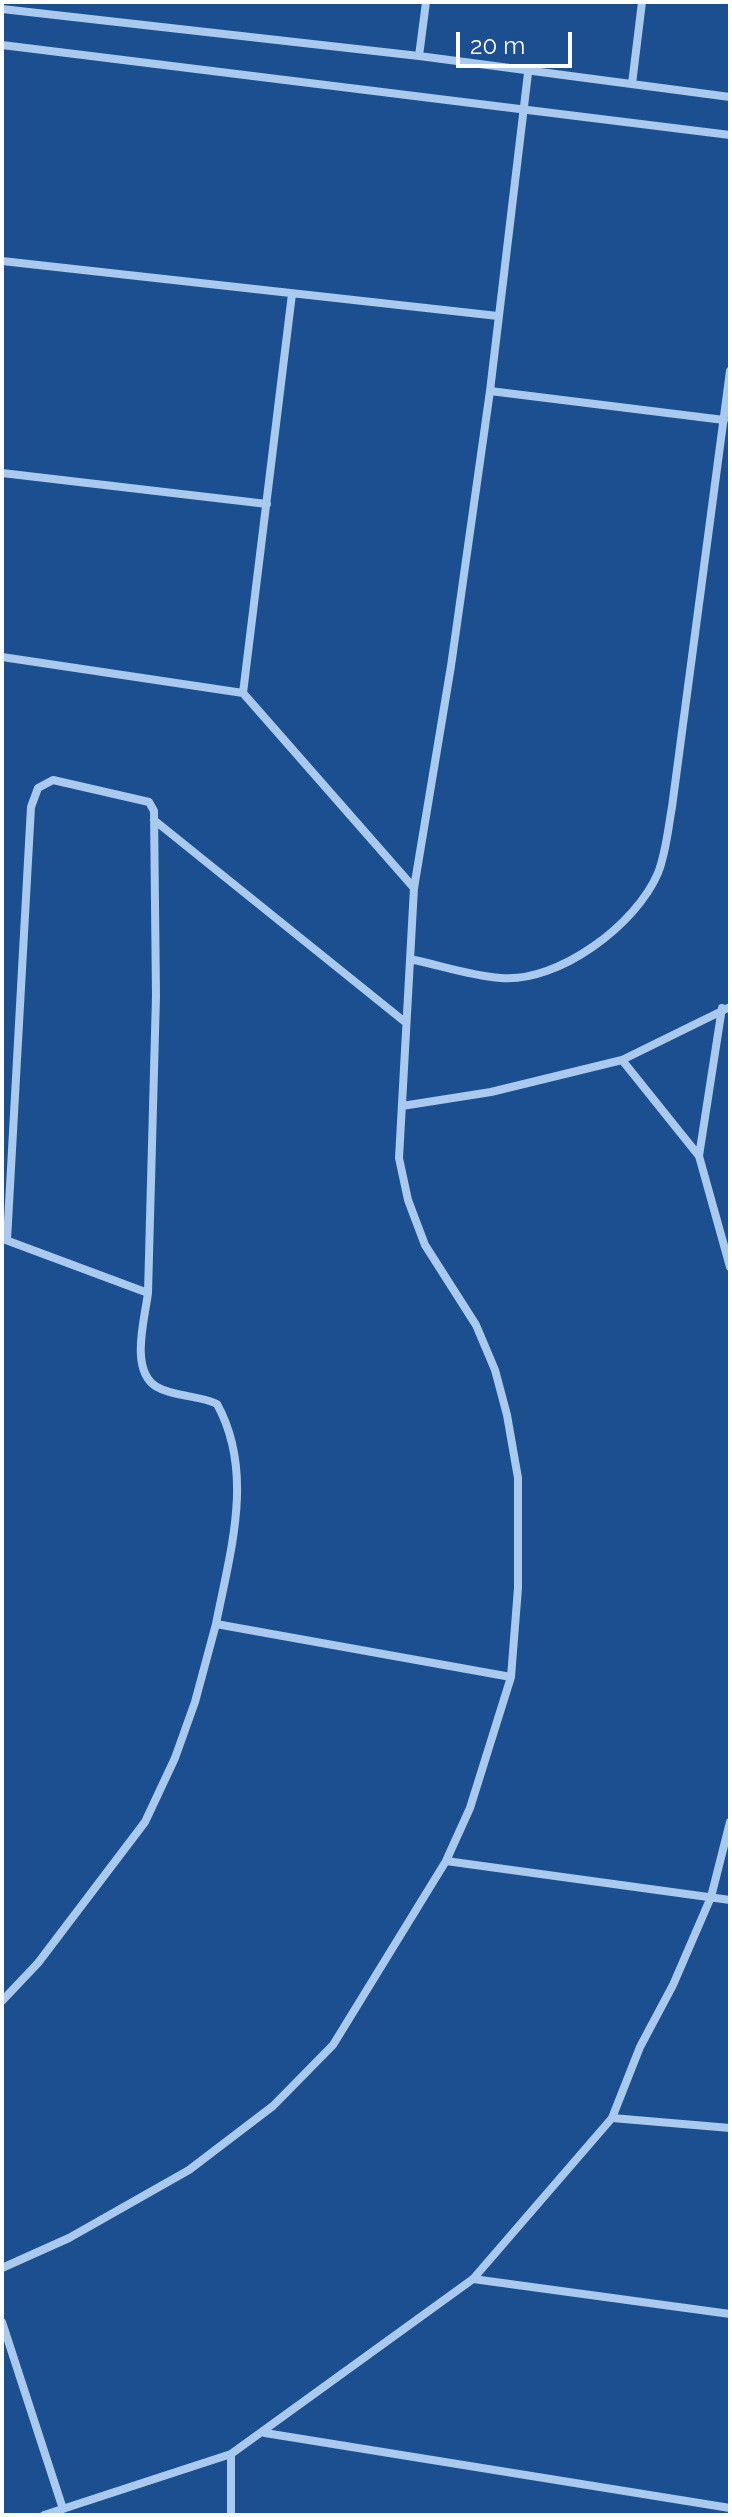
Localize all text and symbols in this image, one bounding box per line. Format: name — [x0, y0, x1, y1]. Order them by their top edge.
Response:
scale bar — [460, 16, 576, 66]
text: 20 m — [470, 31, 525, 60]

